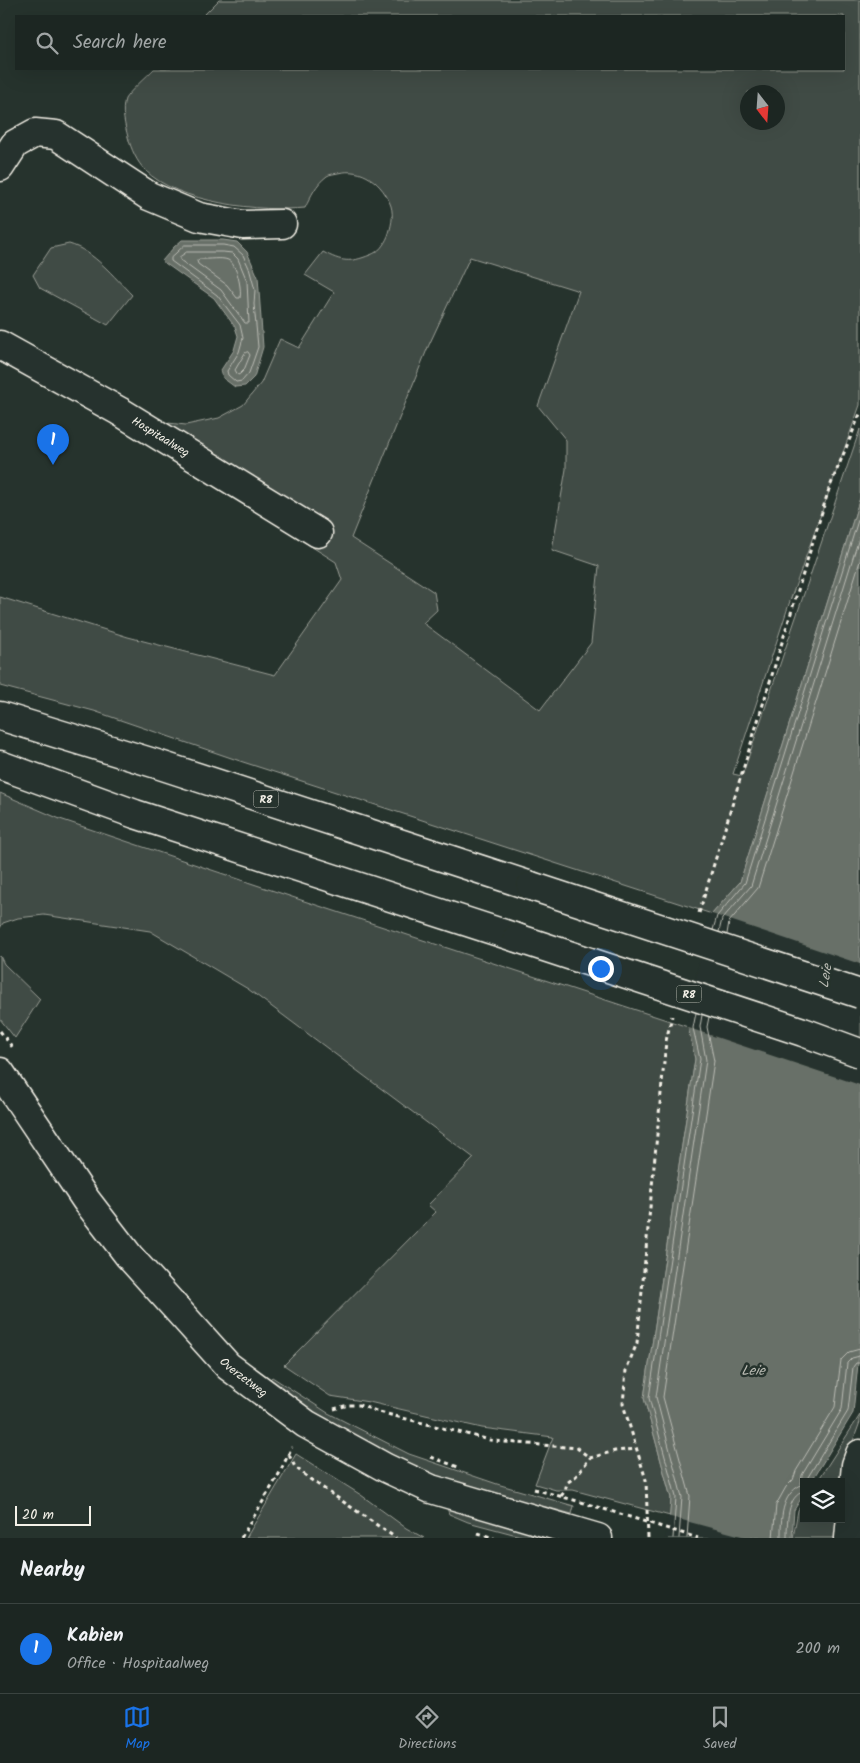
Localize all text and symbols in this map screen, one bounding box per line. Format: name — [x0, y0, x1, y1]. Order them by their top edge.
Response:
search box — [15, 15, 845, 70]
text: Search here — [73, 28, 167, 58]
icon: search — [33, 29, 61, 57]
north arrow — [740, 85, 785, 130]
street label: Hospitaalweg — [128, 412, 193, 462]
pin: 1 — [37, 424, 69, 465]
road number: R8 — [254, 791, 278, 808]
your location — [588, 956, 614, 982]
water label: Leie — [813, 961, 839, 990]
road number: R8 — [676, 986, 702, 1002]
street label: Overzetweg — [215, 1353, 272, 1402]
water label: Leie — [741, 1360, 766, 1382]
map controls — [800, 1478, 845, 1523]
button: layers — [800, 1478, 845, 1523]
scale bar — [15, 1503, 91, 1526]
text: 20 m — [22, 1504, 54, 1526]
text: Nearby — [20, 1554, 85, 1587]
text: Kabien — [67, 1621, 124, 1651]
text: 1 — [34, 1636, 38, 1661]
text: 200 m — [796, 1636, 840, 1661]
text: Office · Hospitaalweg — [67, 1651, 209, 1676]
tab: Map — [123, 1703, 151, 1755]
tab: Directions — [398, 1703, 456, 1755]
tab: Saved — [703, 1703, 737, 1755]

